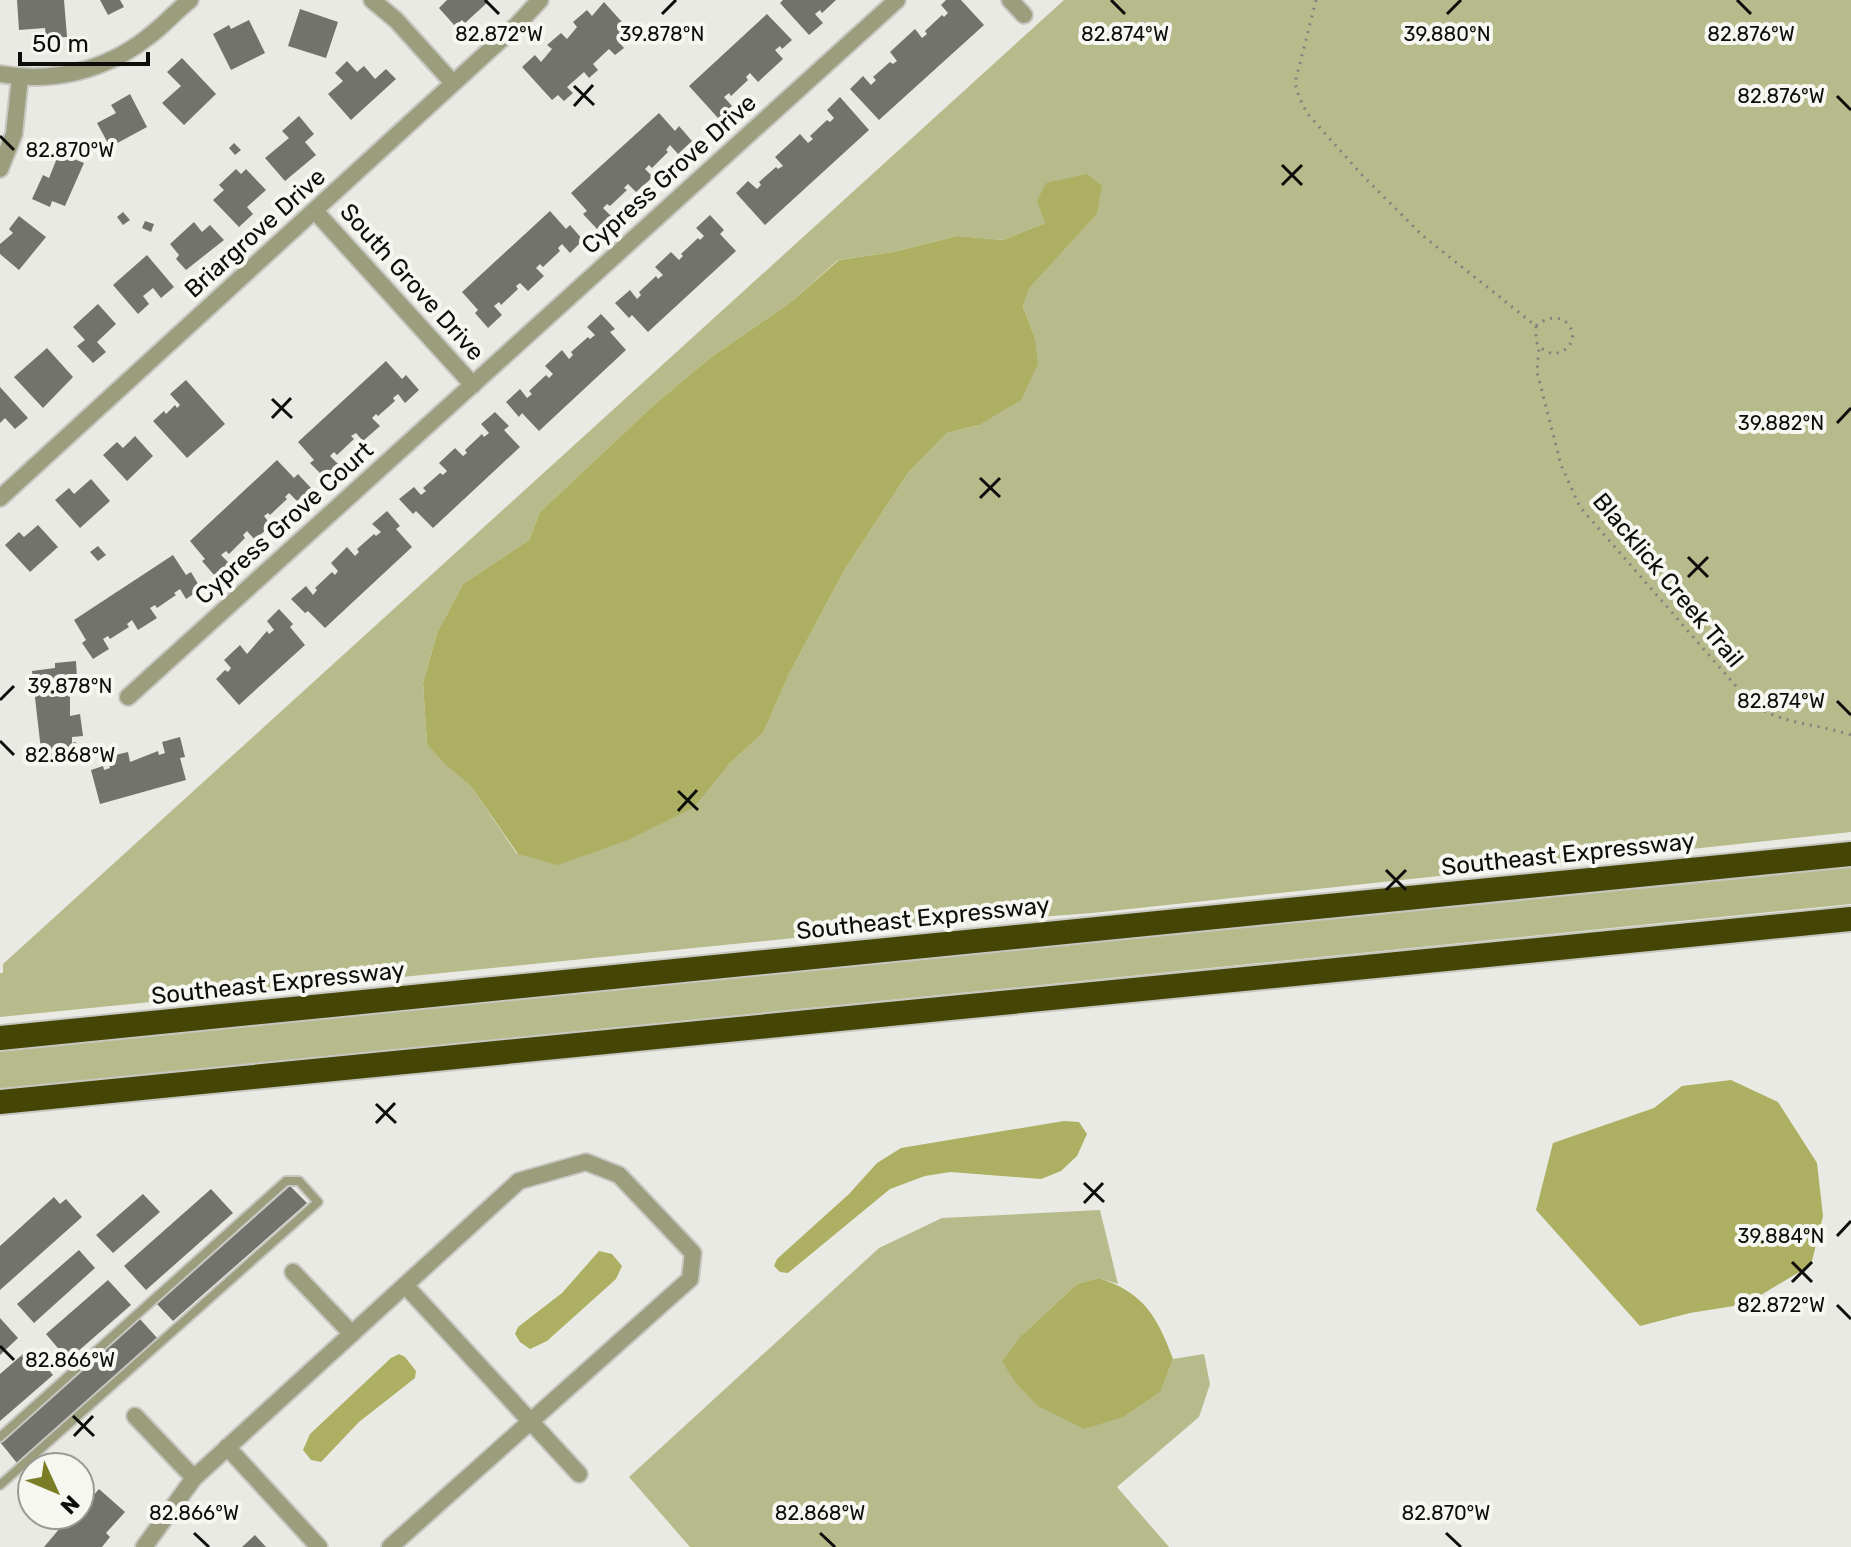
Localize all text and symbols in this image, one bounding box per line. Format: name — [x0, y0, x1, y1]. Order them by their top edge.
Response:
scale bar — [20, 16, 148, 66]
text: 82.872°W — [455, 22, 543, 46]
text: 39.878°N — [620, 22, 704, 46]
text: 82.874°W — [1081, 22, 1169, 46]
text: 39.880°N — [1403, 22, 1491, 46]
text: 82.876°W — [1707, 22, 1795, 46]
text: 50 m — [32, 30, 89, 58]
text: 82.876°W — [1737, 84, 1825, 108]
street label: Cypress Grove Drive — [576, 88, 762, 260]
text: 82.870°W — [26, 138, 114, 162]
street label: Briargrove Drive — [179, 163, 331, 303]
street label: South Grove Drive — [334, 198, 490, 366]
text: 39.882°N — [1738, 411, 1824, 435]
street label: Cypress Grove Court — [189, 436, 379, 610]
street label: Blacklick Creek Trail — [1587, 487, 1749, 673]
text: 39.878°N — [28, 674, 112, 698]
text: 82.874°W — [1737, 689, 1825, 713]
text: 82.868°W — [25, 743, 115, 767]
street label: Southeast Expressway — [1440, 827, 1696, 881]
street label: Southeast Expressway — [795, 891, 1051, 945]
street label: Southeast Expressway — [150, 956, 406, 1010]
text: 39.884°N — [1738, 1224, 1824, 1248]
text: 82.872°W — [1737, 1293, 1825, 1317]
text: 82.866°W — [25, 1348, 115, 1372]
north arrow — [16, 1451, 96, 1531]
text: N — [55, 1489, 85, 1520]
text: 82.866°W — [149, 1501, 239, 1525]
text: 82.868°W — [775, 1501, 865, 1525]
text: 82.870°W — [1402, 1501, 1490, 1525]

